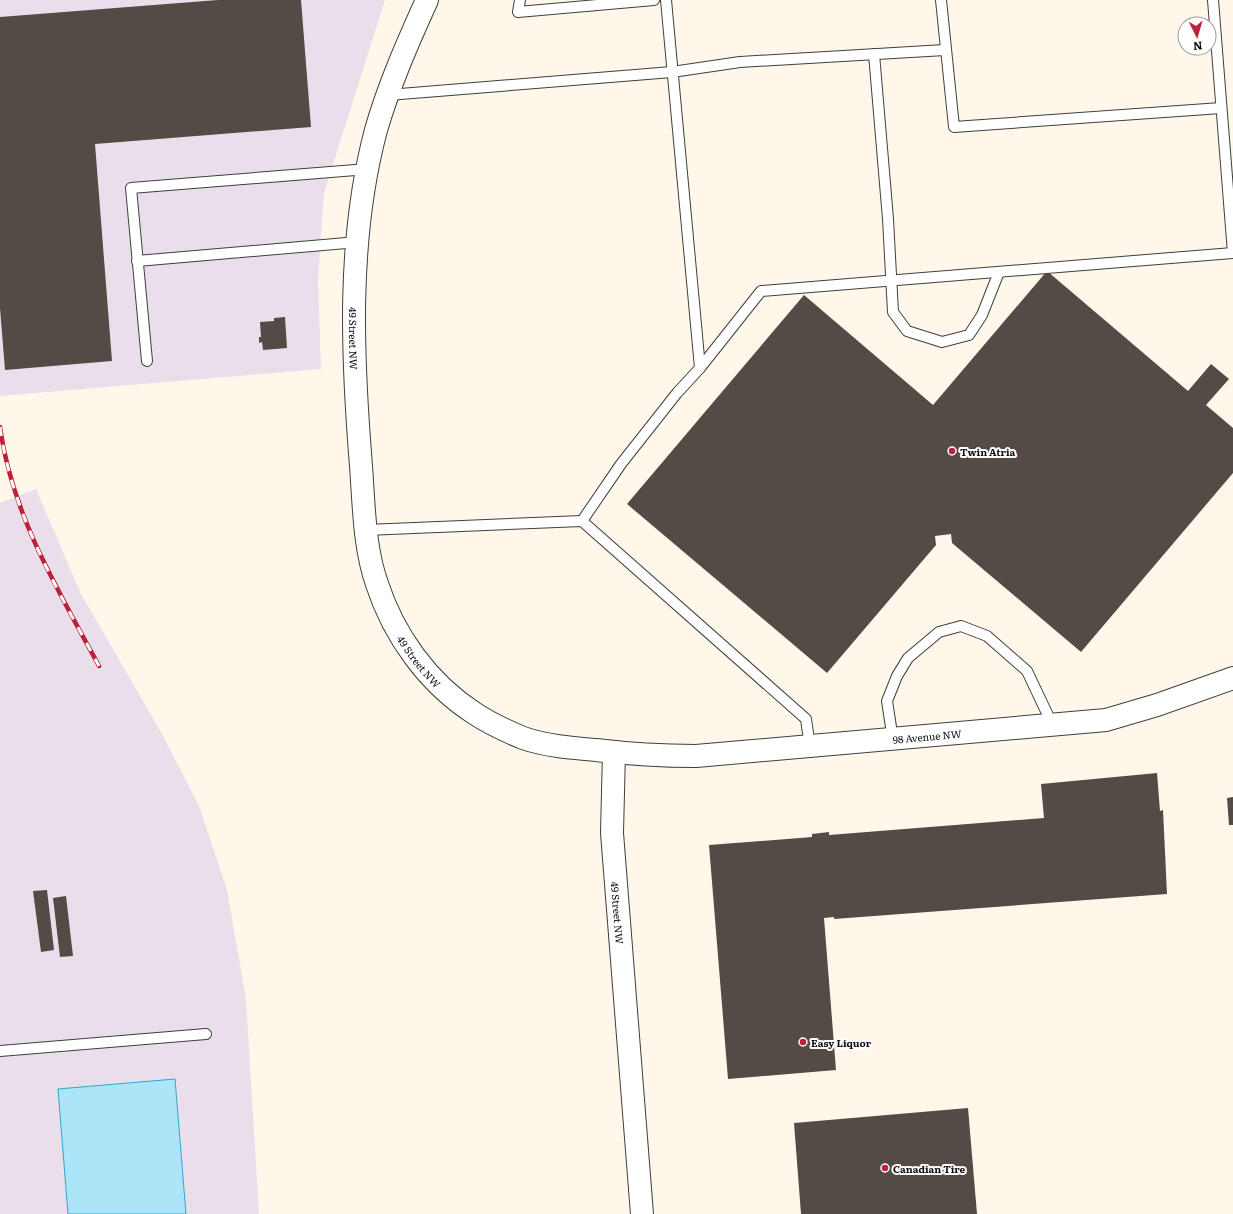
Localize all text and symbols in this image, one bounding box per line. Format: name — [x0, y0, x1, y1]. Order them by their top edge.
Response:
north arrow — [1177, 16, 1217, 56]
text: N — [1193, 39, 1203, 55]
street label: 49 Street NW — [346, 307, 362, 370]
place label: Twin Atria — [960, 444, 1016, 459]
marker: Twin Atria — [947, 446, 957, 456]
street label: 49 Street NW — [394, 632, 445, 691]
street label: 98 Avenue NW — [892, 725, 962, 746]
street label: 49 Street NW — [608, 881, 628, 945]
place label: Easy Liquor — [811, 1035, 872, 1050]
marker: Easy Liquor — [798, 1037, 808, 1047]
place label: Canadian Tire — [893, 1161, 966, 1176]
marker: Canadian Tire — [880, 1163, 890, 1173]

